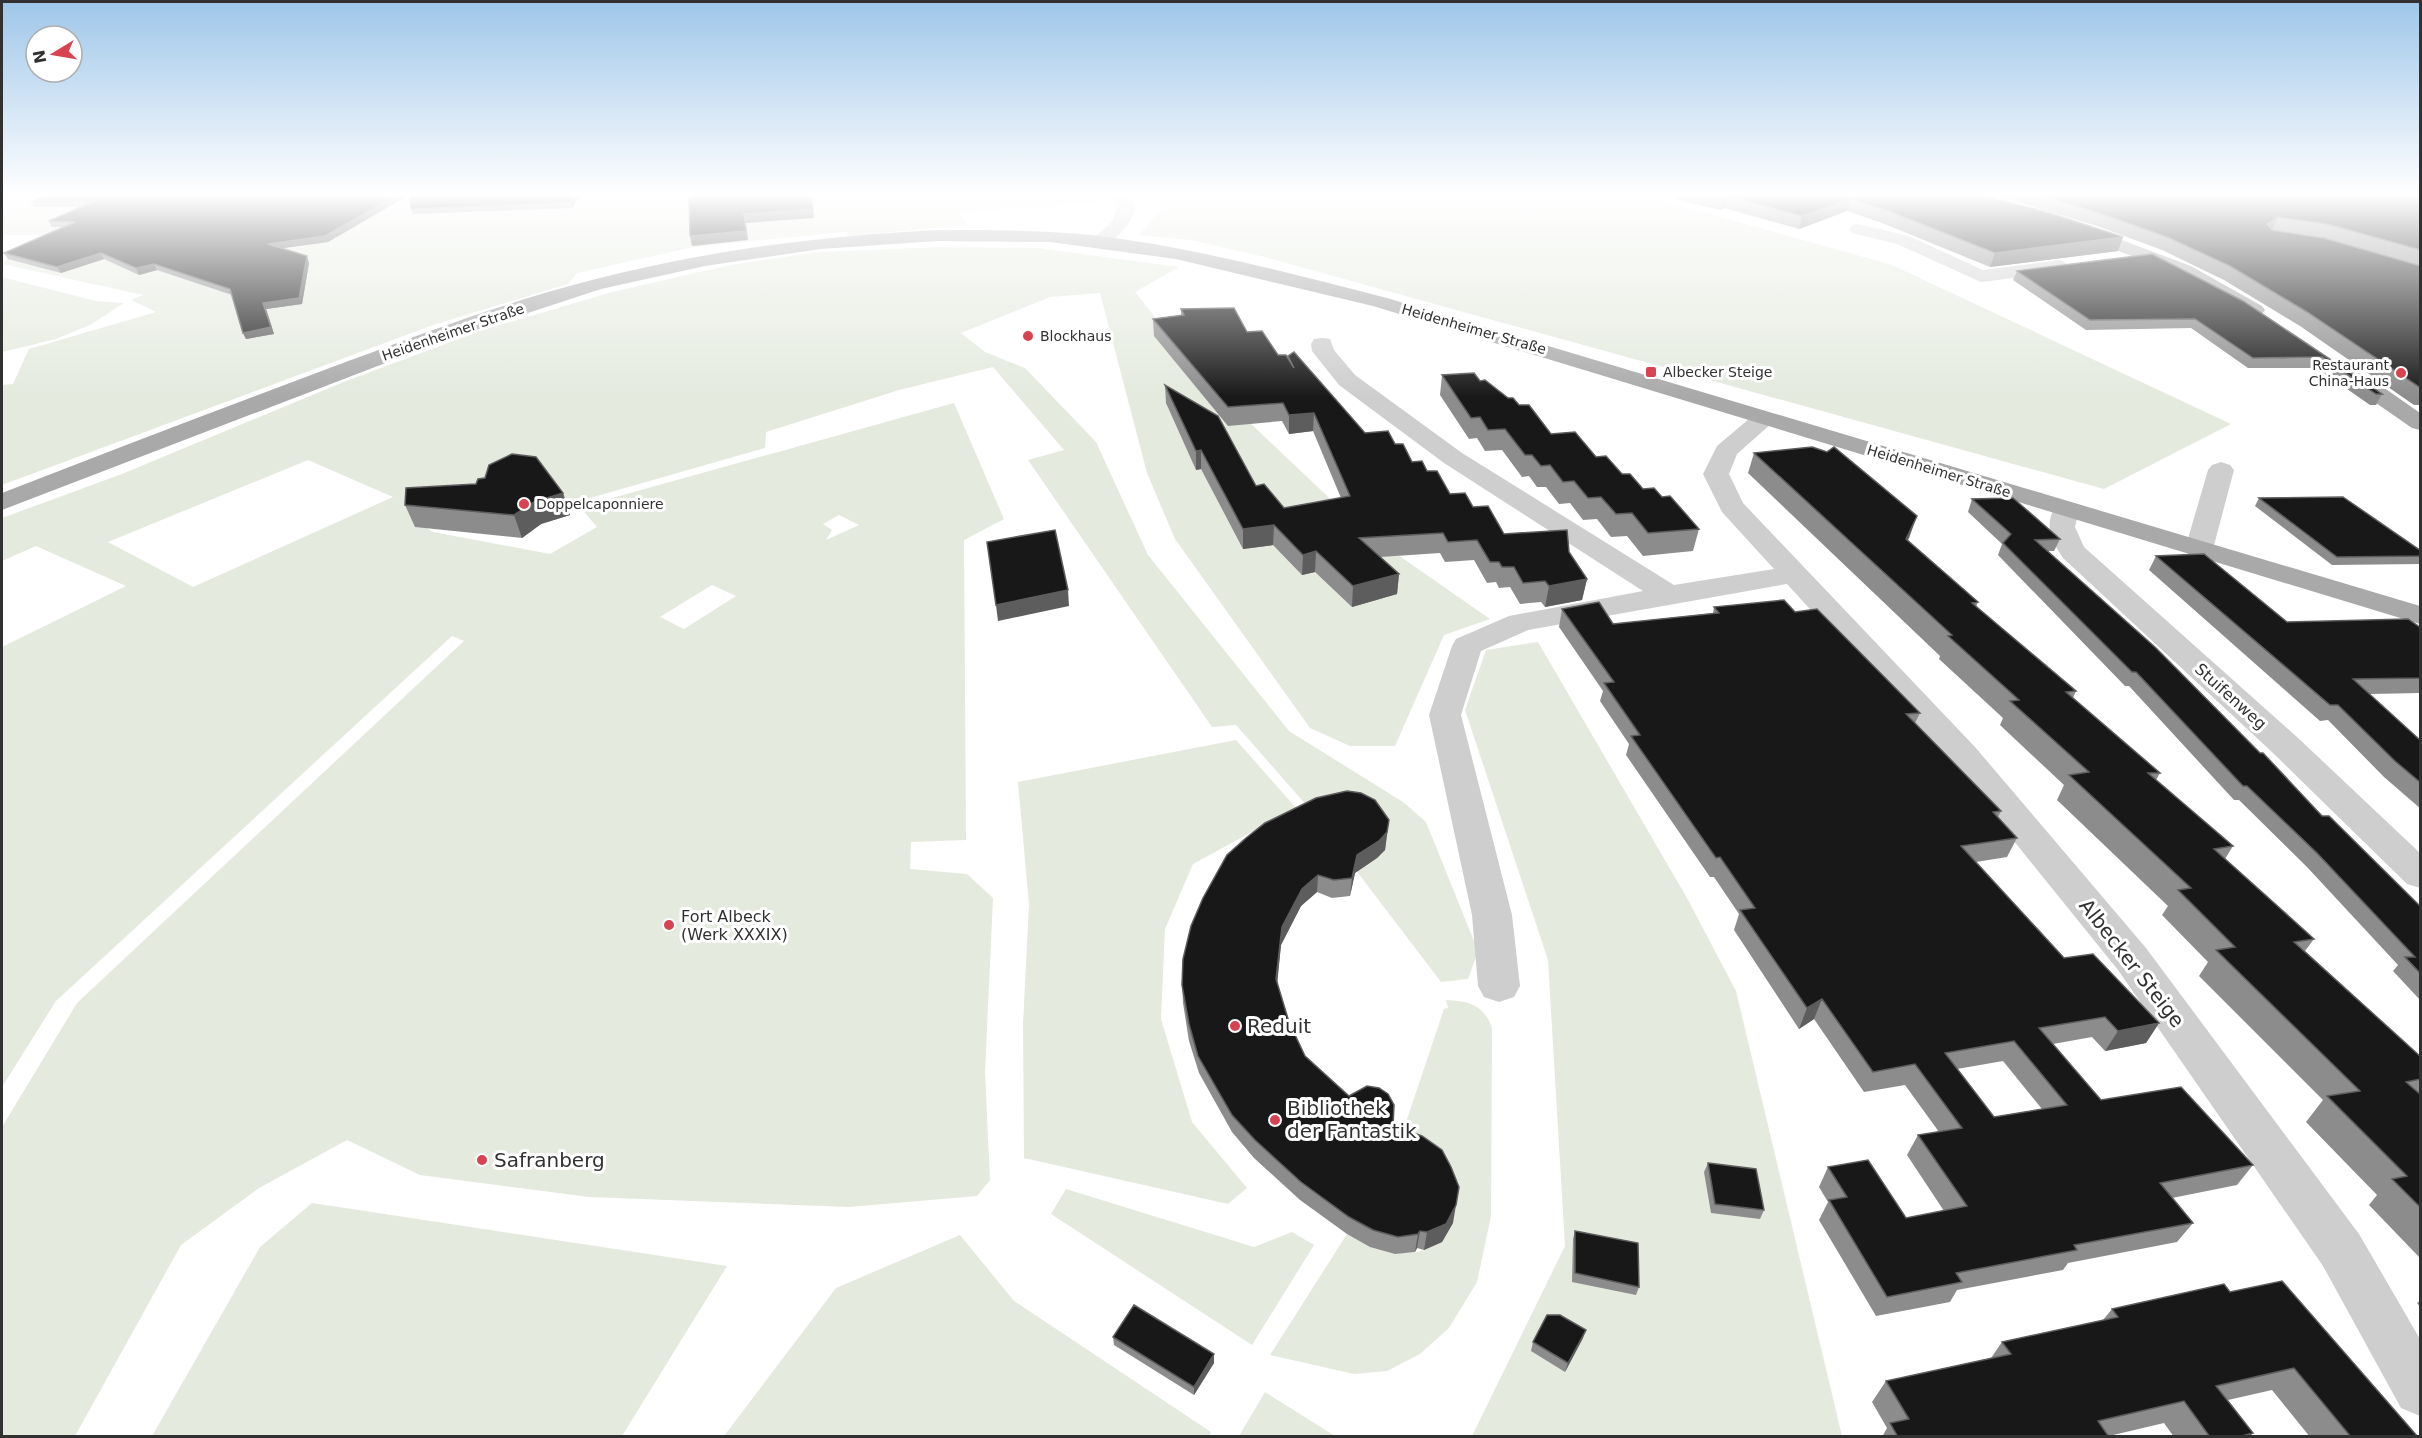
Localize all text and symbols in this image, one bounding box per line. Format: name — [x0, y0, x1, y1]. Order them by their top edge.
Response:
north arrow — [24, 24, 84, 84]
text: N — [29, 48, 50, 65]
street label: Heidenheimer Straße — [380, 300, 526, 364]
street label: Heidenheimer Straße — [1400, 301, 1548, 357]
place label: Blockhaus — [1040, 328, 1111, 344]
marker: Blockhaus — [1021, 329, 1035, 343]
place label: Restaurant China-Haus — [2309, 357, 2389, 389]
place label: Albecker Steige — [1663, 364, 1772, 380]
marker: Albecker Steige — [1644, 365, 1658, 379]
marker: Restaurant China-Haus — [2394, 366, 2408, 380]
street label: Heidenheimer Straße — [1865, 442, 2013, 500]
place label: Doppelcaponniere — [536, 496, 664, 512]
marker: Doppelcaponniere — [517, 497, 531, 511]
street label: Stuifenweg — [2191, 659, 2270, 733]
street label: Albecker Steige — [2074, 894, 2190, 1032]
place label: Fort Albeck (Werk XXXIX) — [681, 907, 788, 944]
marker: Fort Albeck (Werk XXXIX) — [662, 918, 676, 932]
place label: Reduit — [1247, 1014, 1311, 1038]
marker: Reduit — [1228, 1019, 1242, 1033]
place label: Bibliothek der Fantastik — [1287, 1096, 1417, 1143]
marker: Bibliothek der Fantastik — [1268, 1113, 1282, 1127]
place label: Safranberg — [494, 1148, 605, 1172]
marker: Safranberg — [475, 1153, 489, 1167]

